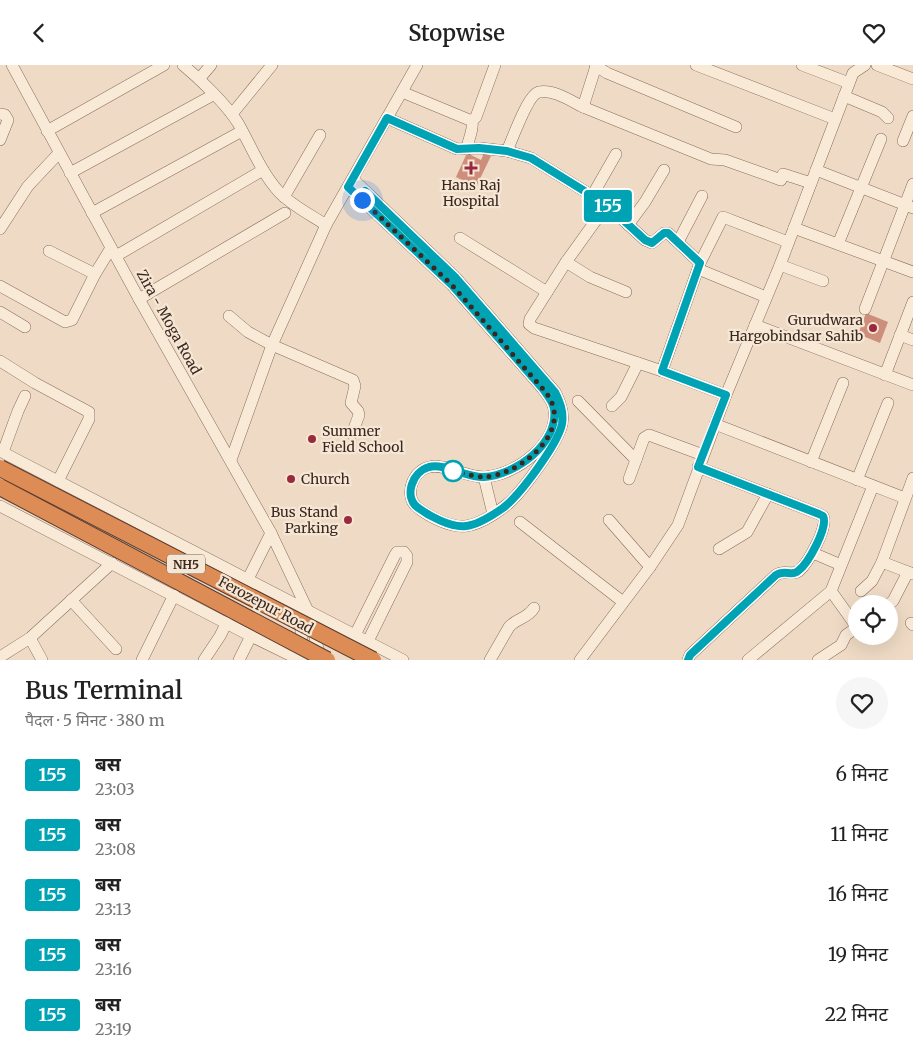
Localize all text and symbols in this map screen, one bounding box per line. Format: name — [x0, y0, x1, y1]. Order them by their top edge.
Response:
icon: back — [25, 19, 53, 47]
text: Stopwise — [408, 19, 505, 47]
icon: heart — [860, 19, 888, 47]
marker: Hans Raj Hospital — [464, 161, 478, 175]
place label: Hans Raj Hospital — [441, 176, 501, 210]
your location — [350, 188, 375, 213]
line badge: 155 — [579, 190, 637, 222]
text: 155 — [594, 194, 622, 217]
street label: Zira - Moga Road — [133, 266, 206, 378]
place label: Gurudwara Hargobindsar Sahib — [729, 311, 863, 345]
marker: Gurudwara Hargobindsar Sahib — [867, 322, 879, 334]
place label: Summer Field School — [322, 422, 404, 456]
marker: Summer Field School — [306, 433, 318, 445]
unlabelled marker — [442, 460, 464, 482]
place label: Church — [301, 470, 350, 488]
marker: Church — [285, 473, 297, 485]
place label: Bus Stand Parking — [271, 503, 339, 537]
marker: Bus Stand Parking — [342, 514, 354, 526]
road number: NH5 — [167, 554, 205, 573]
street label: Ferozepur Road — [215, 572, 317, 638]
map controls — [848, 595, 898, 645]
button: locate — [848, 595, 898, 645]
text: Bus Terminal — [25, 675, 183, 706]
button: heart — [836, 677, 888, 729]
text: पैदल · 5 मिनट · 380 m — [25, 710, 165, 730]
text: बस — [95, 752, 121, 776]
text: 6 मिनट — [836, 762, 888, 786]
text: 155 — [38, 763, 67, 786]
text: 23:03 — [95, 779, 135, 799]
text: बस — [95, 812, 121, 836]
text: 11 मिनट — [830, 822, 888, 846]
text: 155 — [38, 823, 67, 846]
text: 23:08 — [95, 839, 136, 859]
text: बस — [95, 872, 121, 896]
text: 16 मिनट — [828, 882, 888, 906]
text: 155 — [38, 883, 67, 906]
text: 23:13 — [95, 899, 132, 919]
text: बस — [95, 932, 121, 956]
text: 19 मिनट — [828, 942, 888, 966]
text: 155 — [38, 943, 67, 966]
text: 23:16 — [95, 959, 132, 979]
text: बस — [95, 992, 121, 1016]
text: 22 मिनट — [825, 1002, 888, 1026]
text: 155 — [38, 1003, 67, 1026]
text: 23:19 — [95, 1019, 132, 1039]

